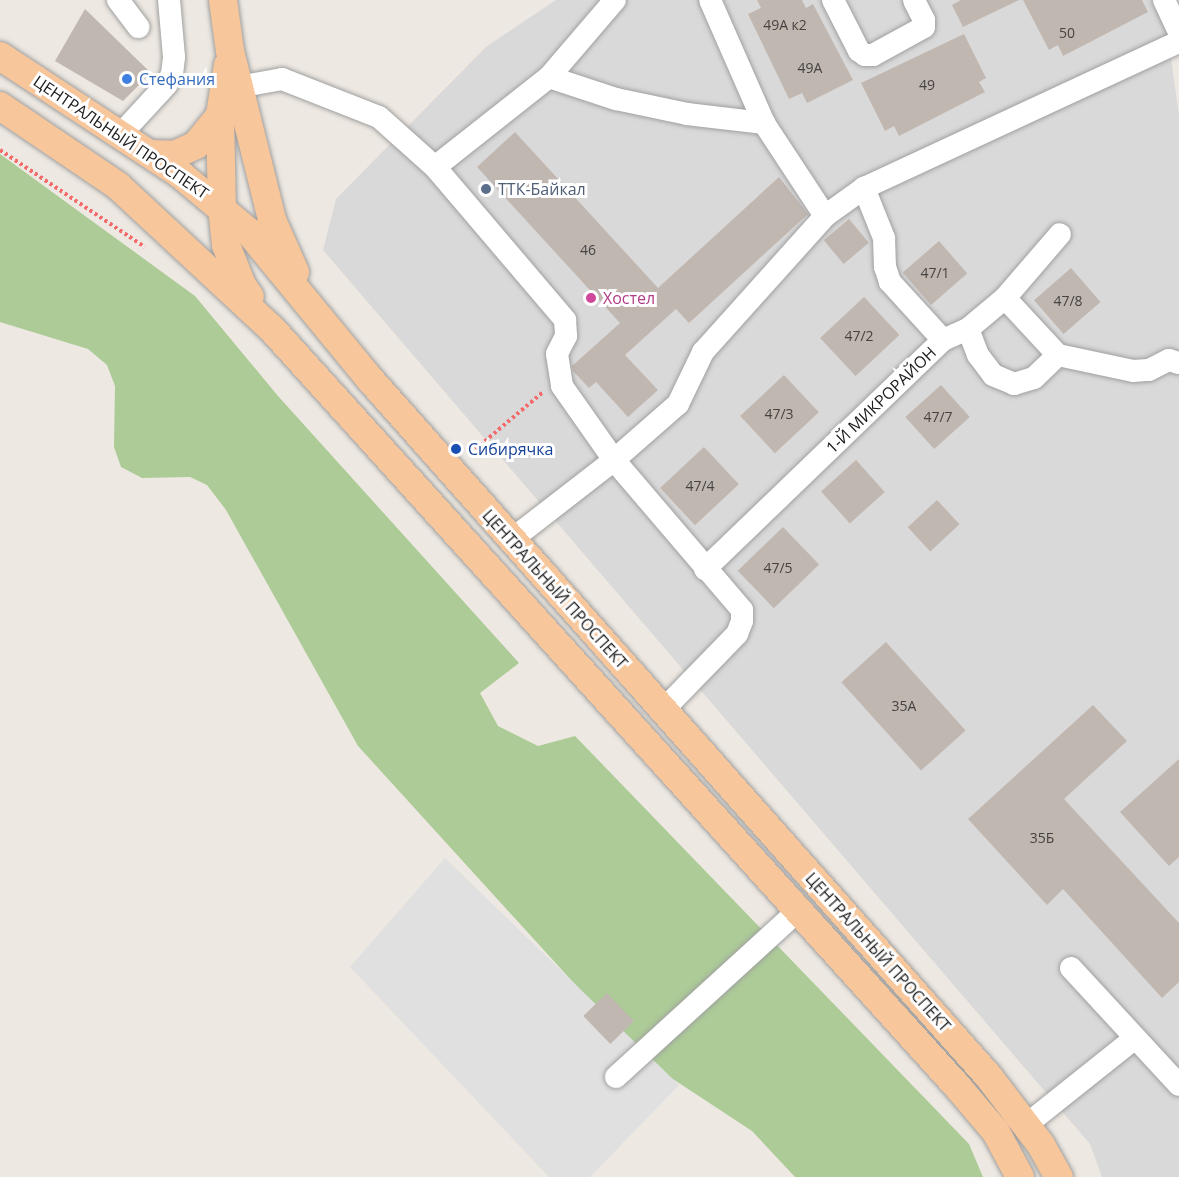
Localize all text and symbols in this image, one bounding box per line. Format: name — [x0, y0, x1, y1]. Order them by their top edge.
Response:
house number: 49А к2 — [763, 17, 807, 33]
house number: 50 — [1059, 25, 1075, 41]
house number: 49А — [798, 60, 822, 76]
place label: Стефания — [139, 69, 215, 89]
street label: ЦЕНТРАЛЬНЫЙ ПРОСПЕКТ — [30, 71, 212, 203]
marker: Стефания — [120, 72, 134, 86]
house number: 49 — [919, 77, 935, 93]
place label: ТТК-Байкал — [498, 179, 586, 199]
marker: ТТК-Байкал — [479, 182, 493, 196]
house number: 46 — [580, 242, 596, 258]
house number: 47/1 — [920, 265, 950, 281]
place label: Хостел — [603, 288, 655, 308]
marker: Хостел — [584, 291, 598, 305]
house number: 47/8 — [1053, 293, 1083, 309]
house number: 47/2 — [844, 328, 874, 344]
street label: 1-Й МИКРОРАЙОН — [822, 343, 940, 457]
house number: 47/3 — [764, 406, 794, 422]
house number: 47/7 — [923, 409, 953, 425]
place label: Сибирячка — [468, 439, 553, 459]
marker: Сибирячка — [449, 442, 463, 456]
house number: 47/4 — [685, 478, 715, 494]
street label: ЦЕНТРАЛЬНЫЙ ПРОСПЕКТ — [479, 506, 631, 672]
house number: 47/5 — [763, 560, 793, 576]
house number: 35А — [892, 698, 916, 714]
house number: 35Б — [1030, 830, 1054, 846]
street label: ЦЕНТРАЛЬНЫЙ ПРОСПЕКТ — [802, 869, 954, 1035]

